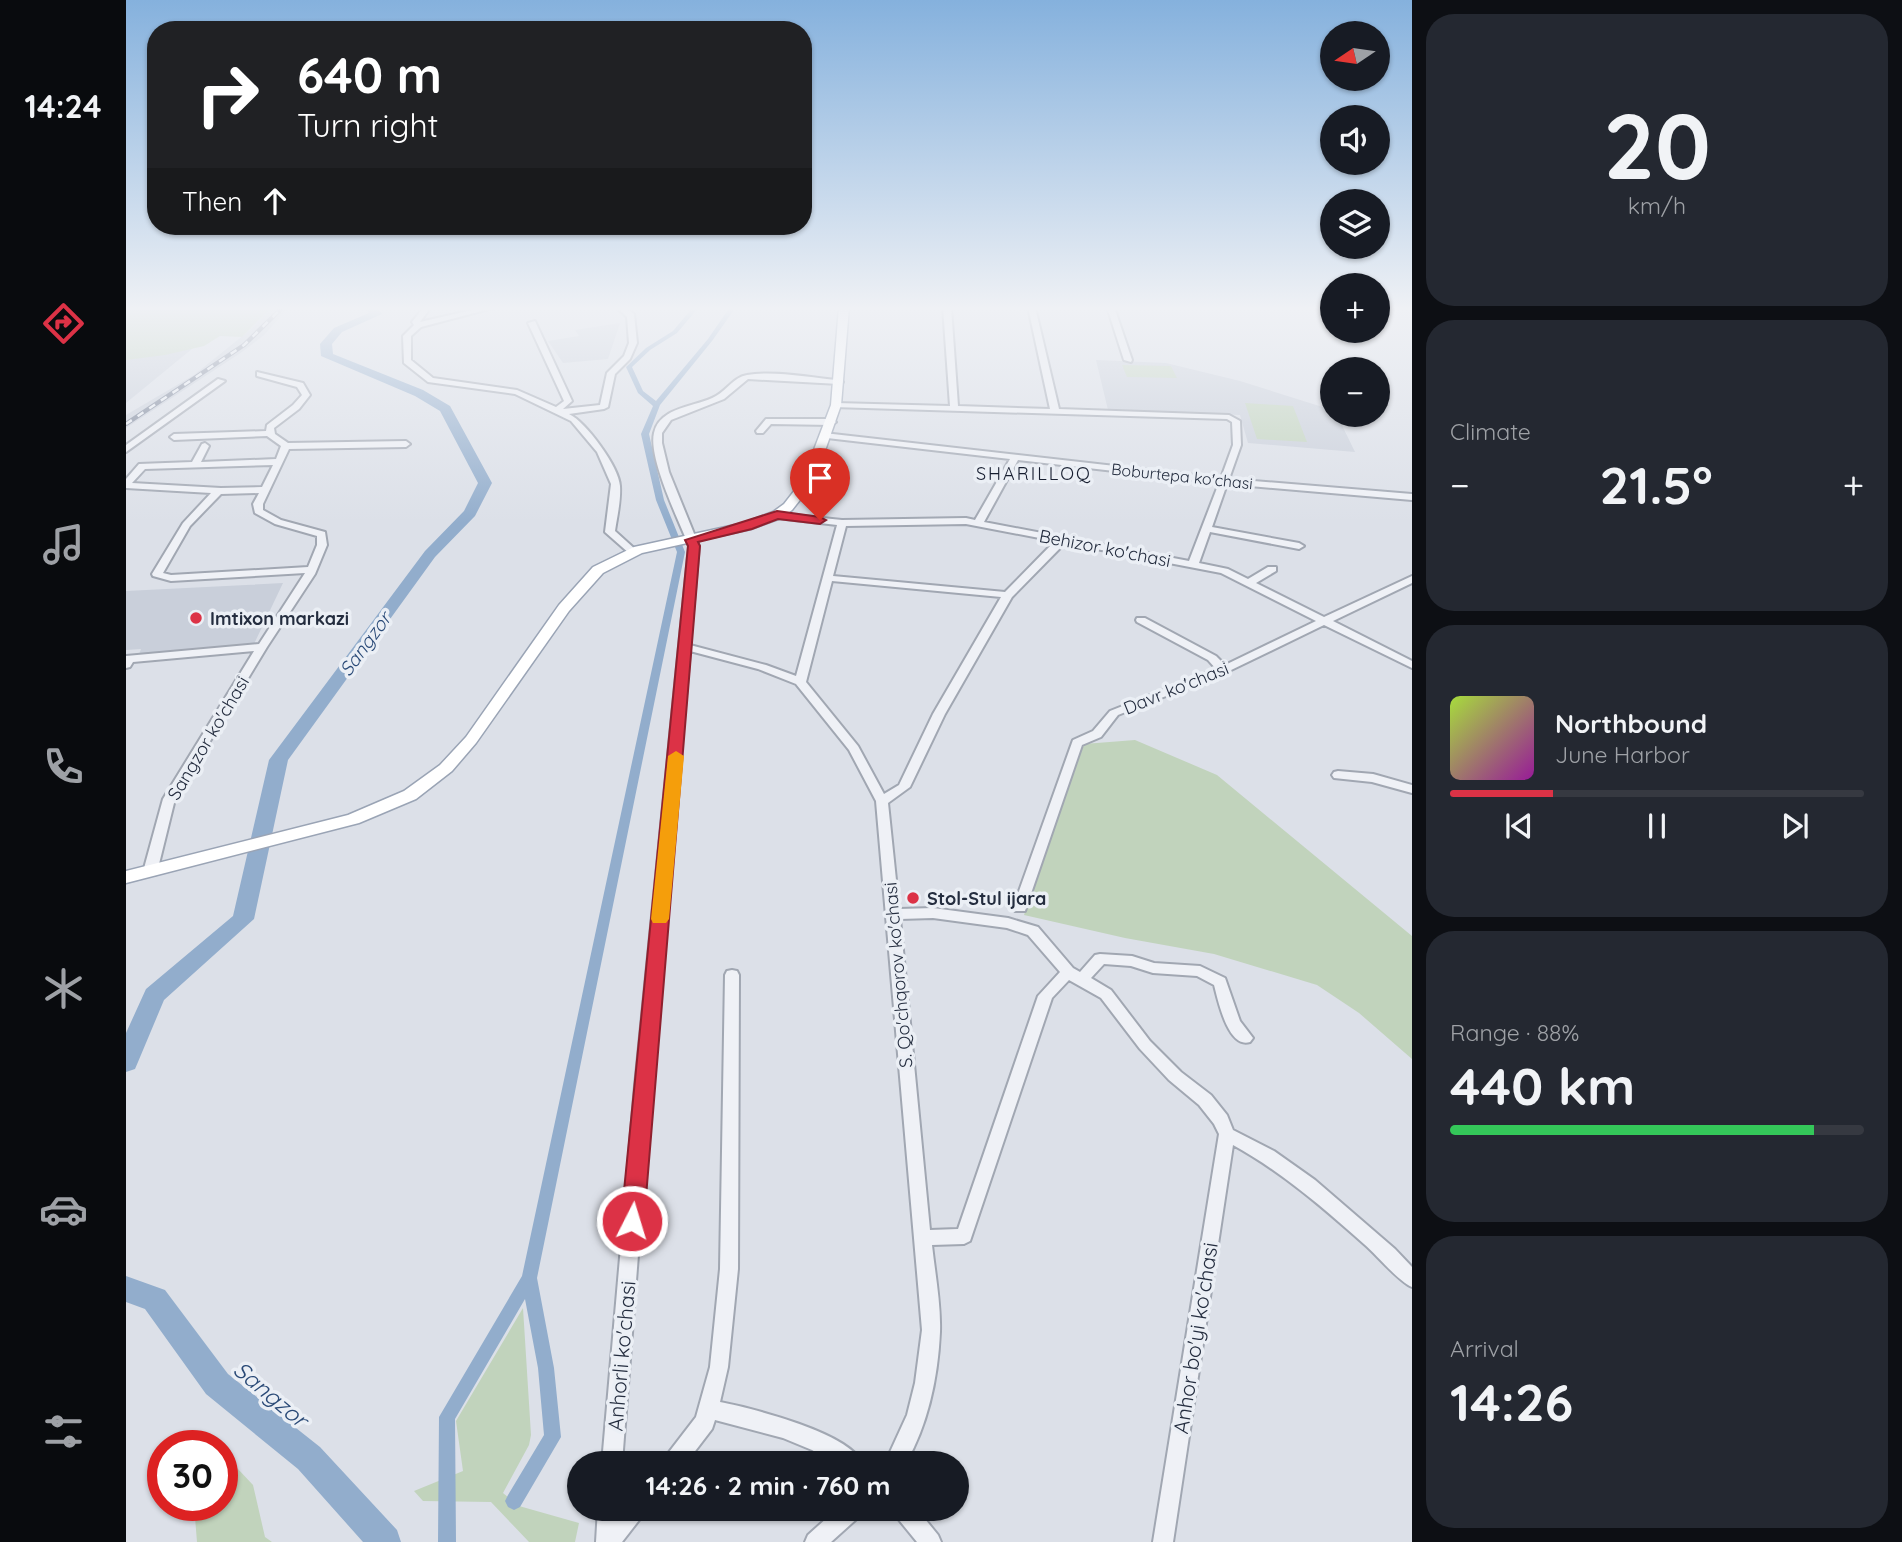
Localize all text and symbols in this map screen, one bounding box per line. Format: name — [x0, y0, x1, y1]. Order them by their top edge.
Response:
north arrow — [1320, 21, 1390, 91]
map controls — [1320, 21, 1390, 427]
text: 640 m — [297, 44, 442, 105]
icon: right — [182, 49, 273, 140]
text: 14:24 — [24, 86, 102, 126]
text: 20 — [1603, 88, 1711, 202]
text: Turn right — [297, 105, 438, 145]
button: sound — [1320, 105, 1390, 175]
icon: ahead — [256, 182, 294, 220]
text: Then — [182, 185, 242, 218]
button: layers — [1320, 189, 1390, 259]
text: km/h — [1628, 191, 1686, 220]
button: + — [1320, 273, 1390, 343]
icon: directions — [39, 299, 88, 348]
button: − — [1320, 357, 1390, 427]
text: Climate — [1450, 417, 1531, 446]
pin — [790, 448, 850, 520]
text: 21.5° — [1600, 452, 1713, 517]
icon: arrive — [801, 459, 839, 497]
street label: Boburtepa ko'chasi — [1110, 459, 1254, 493]
text: − — [1450, 461, 1470, 509]
text: + — [1843, 461, 1864, 509]
district label: SHARILLOQ — [976, 462, 1092, 485]
icon: music — [39, 520, 88, 569]
street label: Behizor ko'chasi — [1037, 524, 1173, 572]
water label: Sangzor — [334, 605, 398, 680]
place label: Imtixon markazi — [210, 607, 349, 630]
marker: Imtixon markazi — [188, 610, 204, 626]
street label: Davr ko'chasi — [1120, 656, 1232, 720]
street label: Sangzor ko'chasi — [162, 672, 254, 804]
text: Northbound — [1555, 707, 1707, 740]
text: June Harbor — [1555, 740, 1690, 769]
icon: phone — [39, 742, 88, 791]
icon: previous — [1500, 807, 1538, 845]
icon: pause — [1638, 807, 1676, 845]
icon: next — [1776, 807, 1814, 845]
street label: S. Qo'chqorov ko'chasi — [878, 881, 918, 1069]
place label: Stol-Stul ijara — [927, 887, 1046, 910]
marker: Stol-Stul ijara — [905, 890, 921, 906]
icon: climate — [39, 964, 88, 1013]
text: Range · 88% — [1450, 1018, 1579, 1047]
text: 440 km — [1450, 1053, 1635, 1118]
position arrow — [595, 1184, 669, 1258]
icon: car — [39, 1185, 88, 1234]
street label: Anhor bo'yi ko'chasi — [1167, 1241, 1223, 1435]
street label: Anhorli ko'chasi — [601, 1280, 641, 1432]
text: Arrival — [1450, 1334, 1519, 1363]
water label: Sangzor — [228, 1355, 316, 1435]
text: 14:26 — [1450, 1369, 1573, 1434]
icon: filters — [39, 1407, 88, 1456]
speed limit sign: 30 — [147, 1430, 238, 1521]
text: 14:26 · 2 min · 760 m — [645, 1469, 891, 1502]

